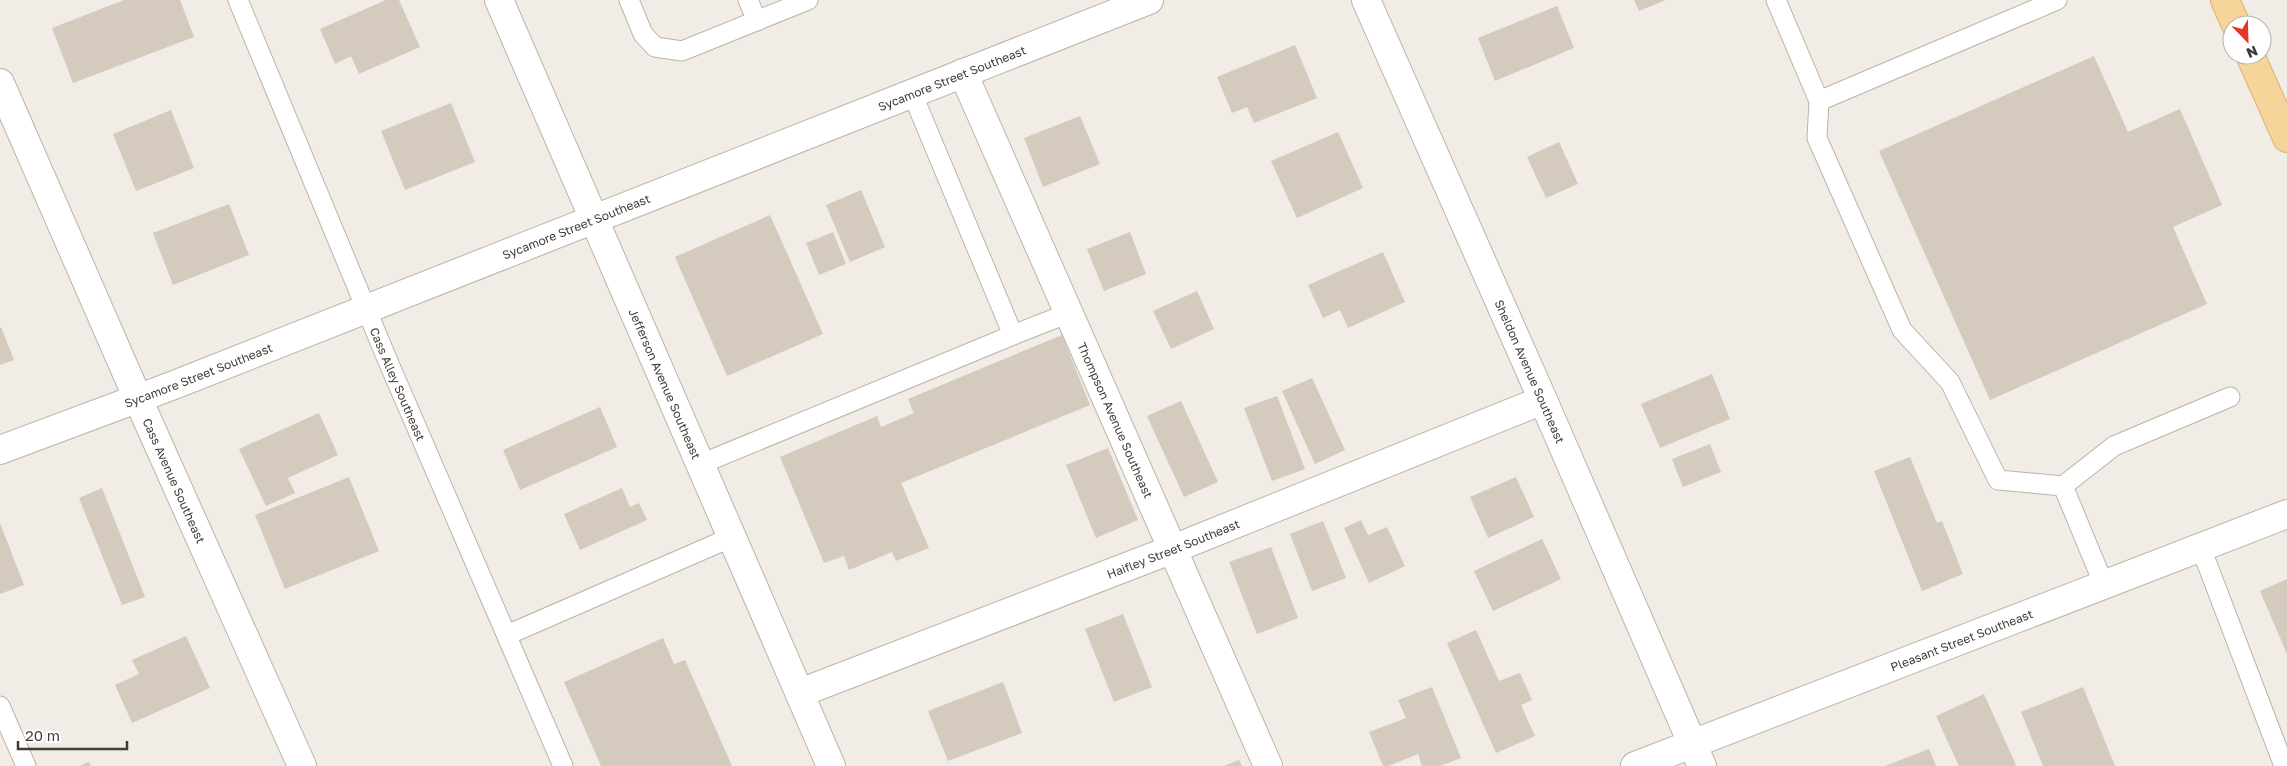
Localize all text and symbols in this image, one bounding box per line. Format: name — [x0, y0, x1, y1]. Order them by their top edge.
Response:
north arrow — [2222, 15, 2272, 65]
street label: Sycamore Street Southeast — [876, 42, 1028, 114]
text: N — [2244, 43, 2260, 62]
street label: Sycamore Street Southeast — [500, 190, 652, 262]
street label: Sheldon Avenue Southeast — [1492, 297, 1568, 446]
street label: Jefferson Avenue Southeast — [626, 306, 705, 461]
street label: Cass Alley Southeast — [367, 325, 429, 443]
street label: Sycamore Street Southeast — [122, 339, 275, 410]
street label: Thompson Avenue Southeast — [1075, 340, 1157, 500]
street label: Cass Avenue Southeast — [140, 416, 209, 545]
street label: Haifley Street Southeast — [1104, 515, 1242, 581]
street label: Pleasant Street Southeast — [1888, 605, 2035, 674]
scale bar — [18, 718, 126, 750]
text: 20 m — [25, 726, 60, 744]

